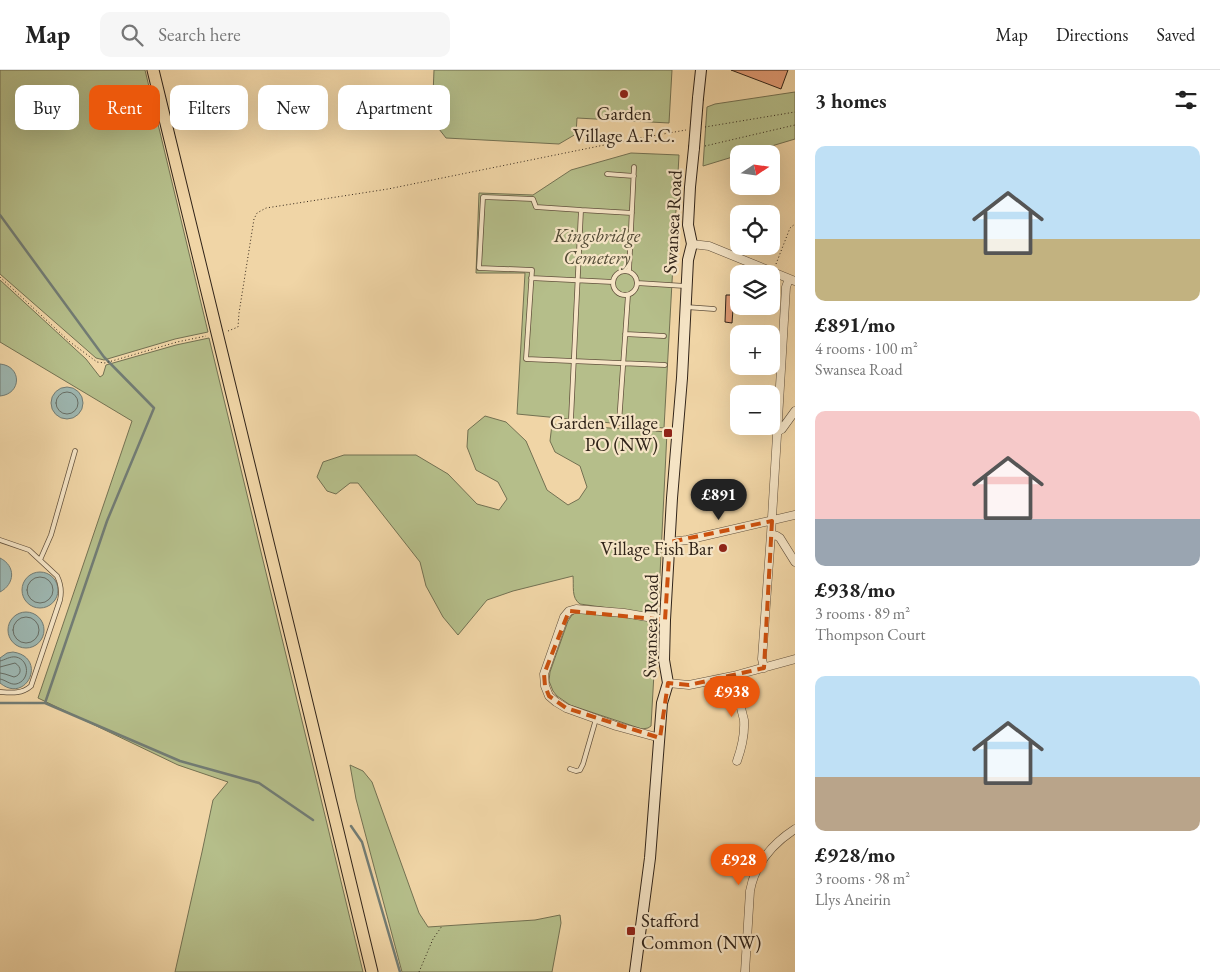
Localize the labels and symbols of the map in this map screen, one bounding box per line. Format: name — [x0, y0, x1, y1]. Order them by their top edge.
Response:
marker: Garden Village A.F.C. — [618, 88, 630, 100]
place label: Garden Village A.F.C. — [573, 101, 675, 148]
north arrow — [730, 145, 780, 195]
street label: Swansea Road — [657, 169, 688, 275]
park label: Kingsbridge Cemetery — [553, 223, 641, 270]
place label: Garden Village PO (NW) — [550, 410, 658, 457]
marker: Garden Village PO (NW) — [662, 427, 674, 439]
pin: £891 — [689, 478, 749, 521]
place label: Village Fish Bar — [601, 536, 714, 561]
marker: Village Fish Bar — [717, 542, 729, 554]
street label: Swansea Road — [637, 573, 664, 678]
pin: £938 — [702, 676, 762, 718]
pin: £928 — [709, 844, 769, 886]
place label: Stafford Common (NW) — [641, 908, 761, 955]
marker: Stafford Common (NW) — [625, 925, 637, 937]

